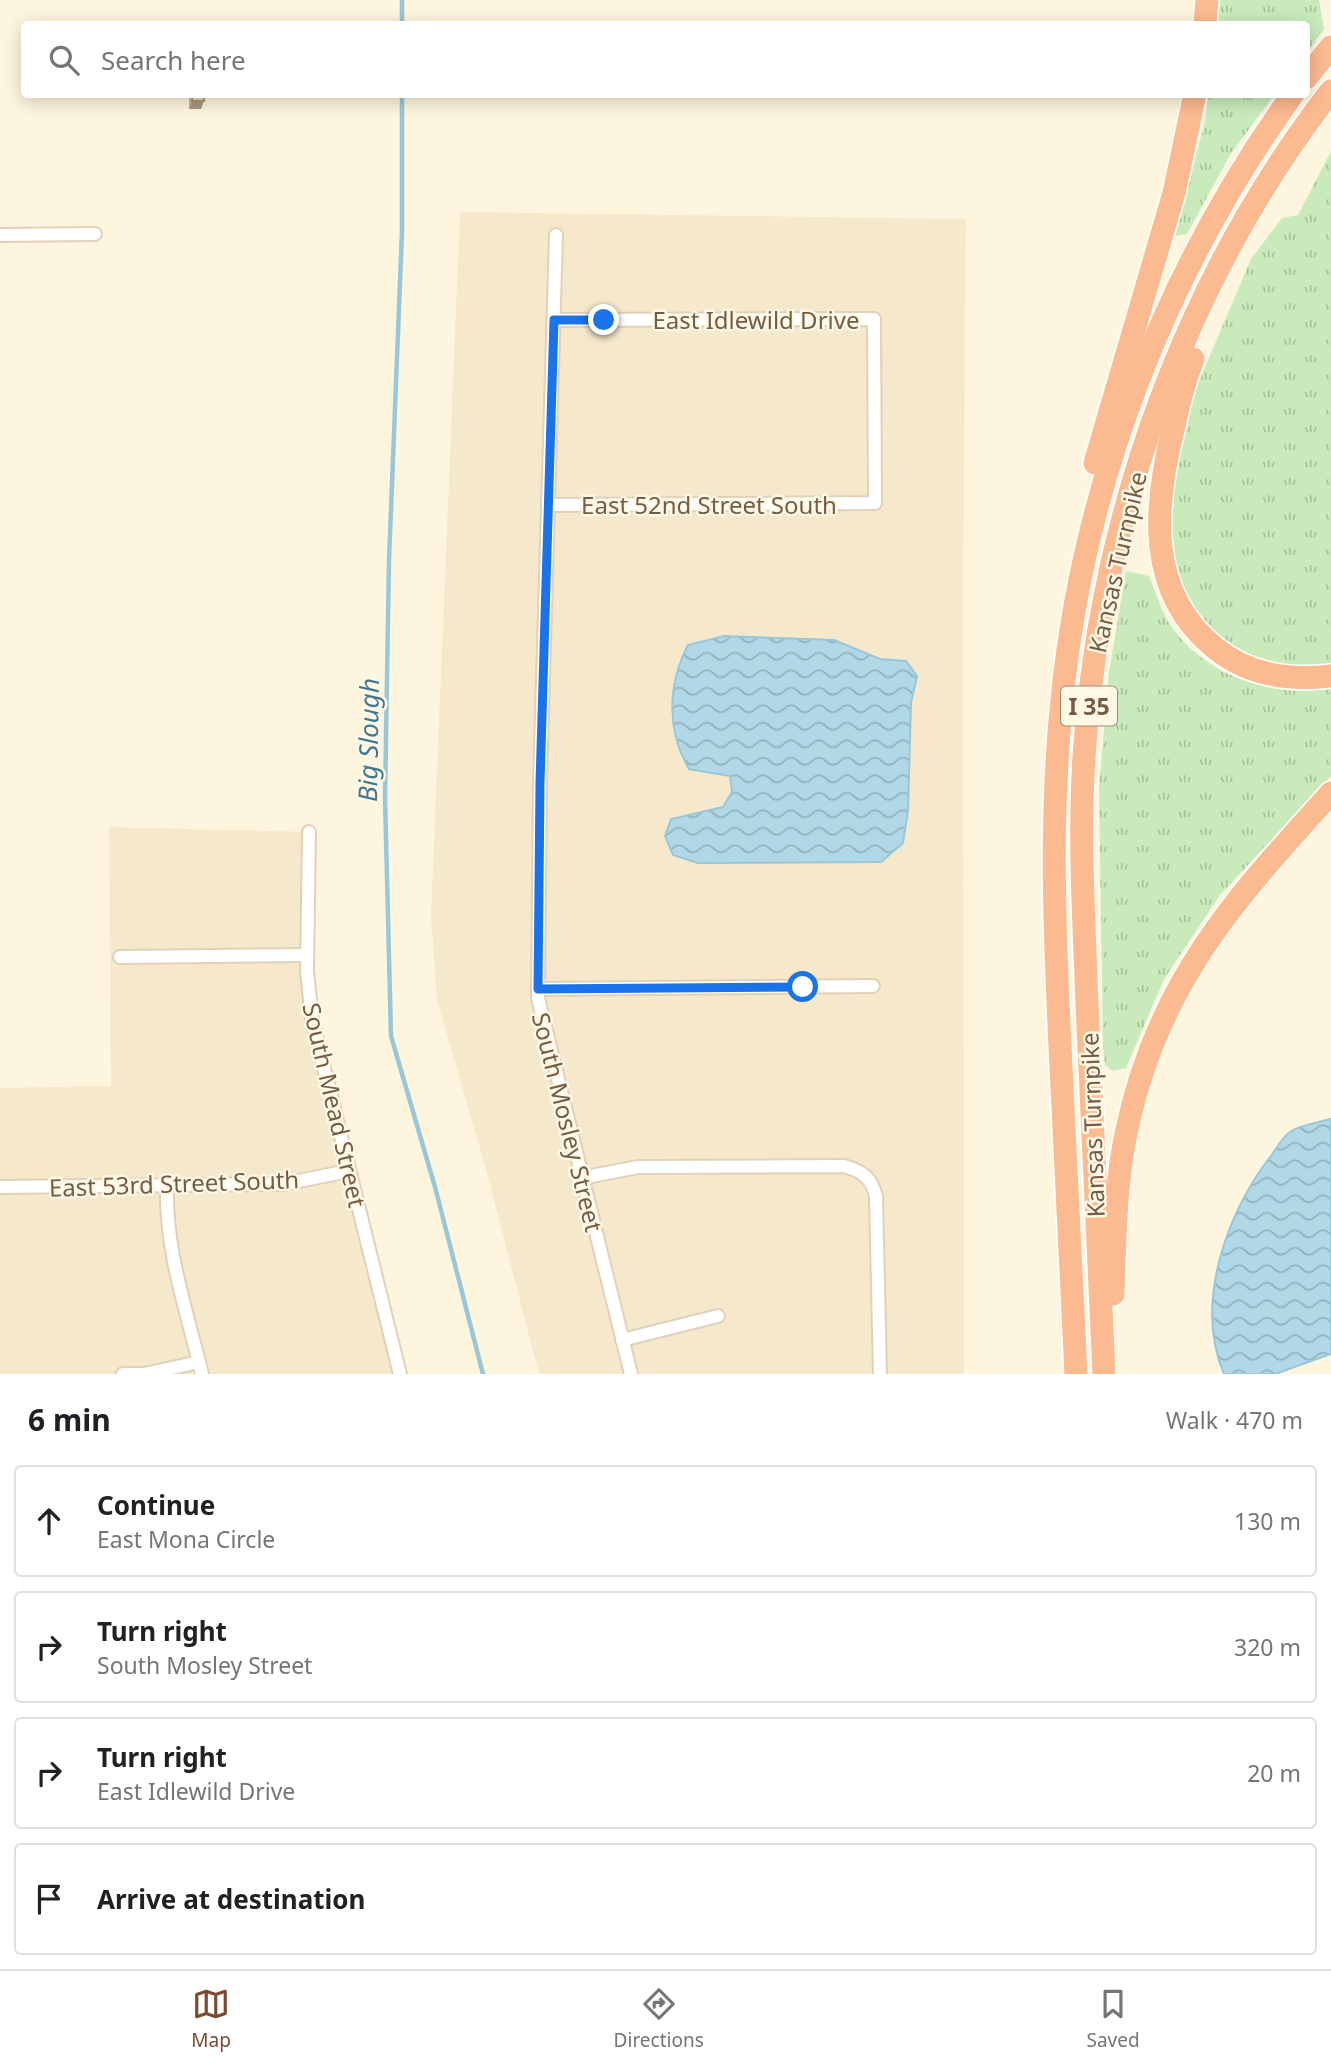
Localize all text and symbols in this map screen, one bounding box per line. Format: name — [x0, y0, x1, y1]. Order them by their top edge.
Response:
search box — [21, 21, 1310, 98]
icon: search — [45, 41, 83, 79]
text: Search here — [101, 42, 246, 78]
street label: East Idlewild Drive — [653, 303, 859, 336]
route end — [588, 304, 619, 335]
street label: Kansas Turnpike — [1080, 468, 1154, 656]
street label: East 52nd Street South — [581, 488, 837, 521]
water label: Big Slough — [349, 678, 387, 802]
road number: I 35 — [1061, 686, 1117, 726]
route start — [787, 971, 818, 1002]
street label: South Mead Street — [295, 999, 375, 1211]
street label: South Mosley Street — [525, 1009, 611, 1235]
street label: Kansas Turnpike — [1072, 1032, 1112, 1218]
street label: East 53rd Street South — [48, 1162, 300, 1204]
text: 6 min — [28, 1399, 111, 1440]
text: Walk · 470 m — [1166, 1404, 1303, 1436]
text: Continue — [97, 1487, 215, 1523]
icon: ahead — [30, 1502, 68, 1540]
text: 130 m — [1234, 1505, 1301, 1537]
text: East Mona Circle — [97, 1523, 275, 1555]
text: Turn right — [97, 1613, 227, 1649]
icon: right — [30, 1628, 68, 1666]
text: 320 m — [1234, 1631, 1301, 1663]
text: South Mosley Street — [97, 1649, 312, 1681]
text: Turn right — [97, 1739, 227, 1775]
icon: right — [30, 1754, 68, 1792]
text: 20 m — [1247, 1757, 1301, 1789]
text: East Idlewild Drive — [97, 1775, 295, 1807]
icon: arrive — [30, 1880, 68, 1918]
text: Arrive at destination — [97, 1881, 366, 1917]
tab: Map — [191, 1985, 231, 2053]
tab: Directions — [614, 1985, 704, 2053]
tab: Saved — [1086, 1985, 1140, 2053]

